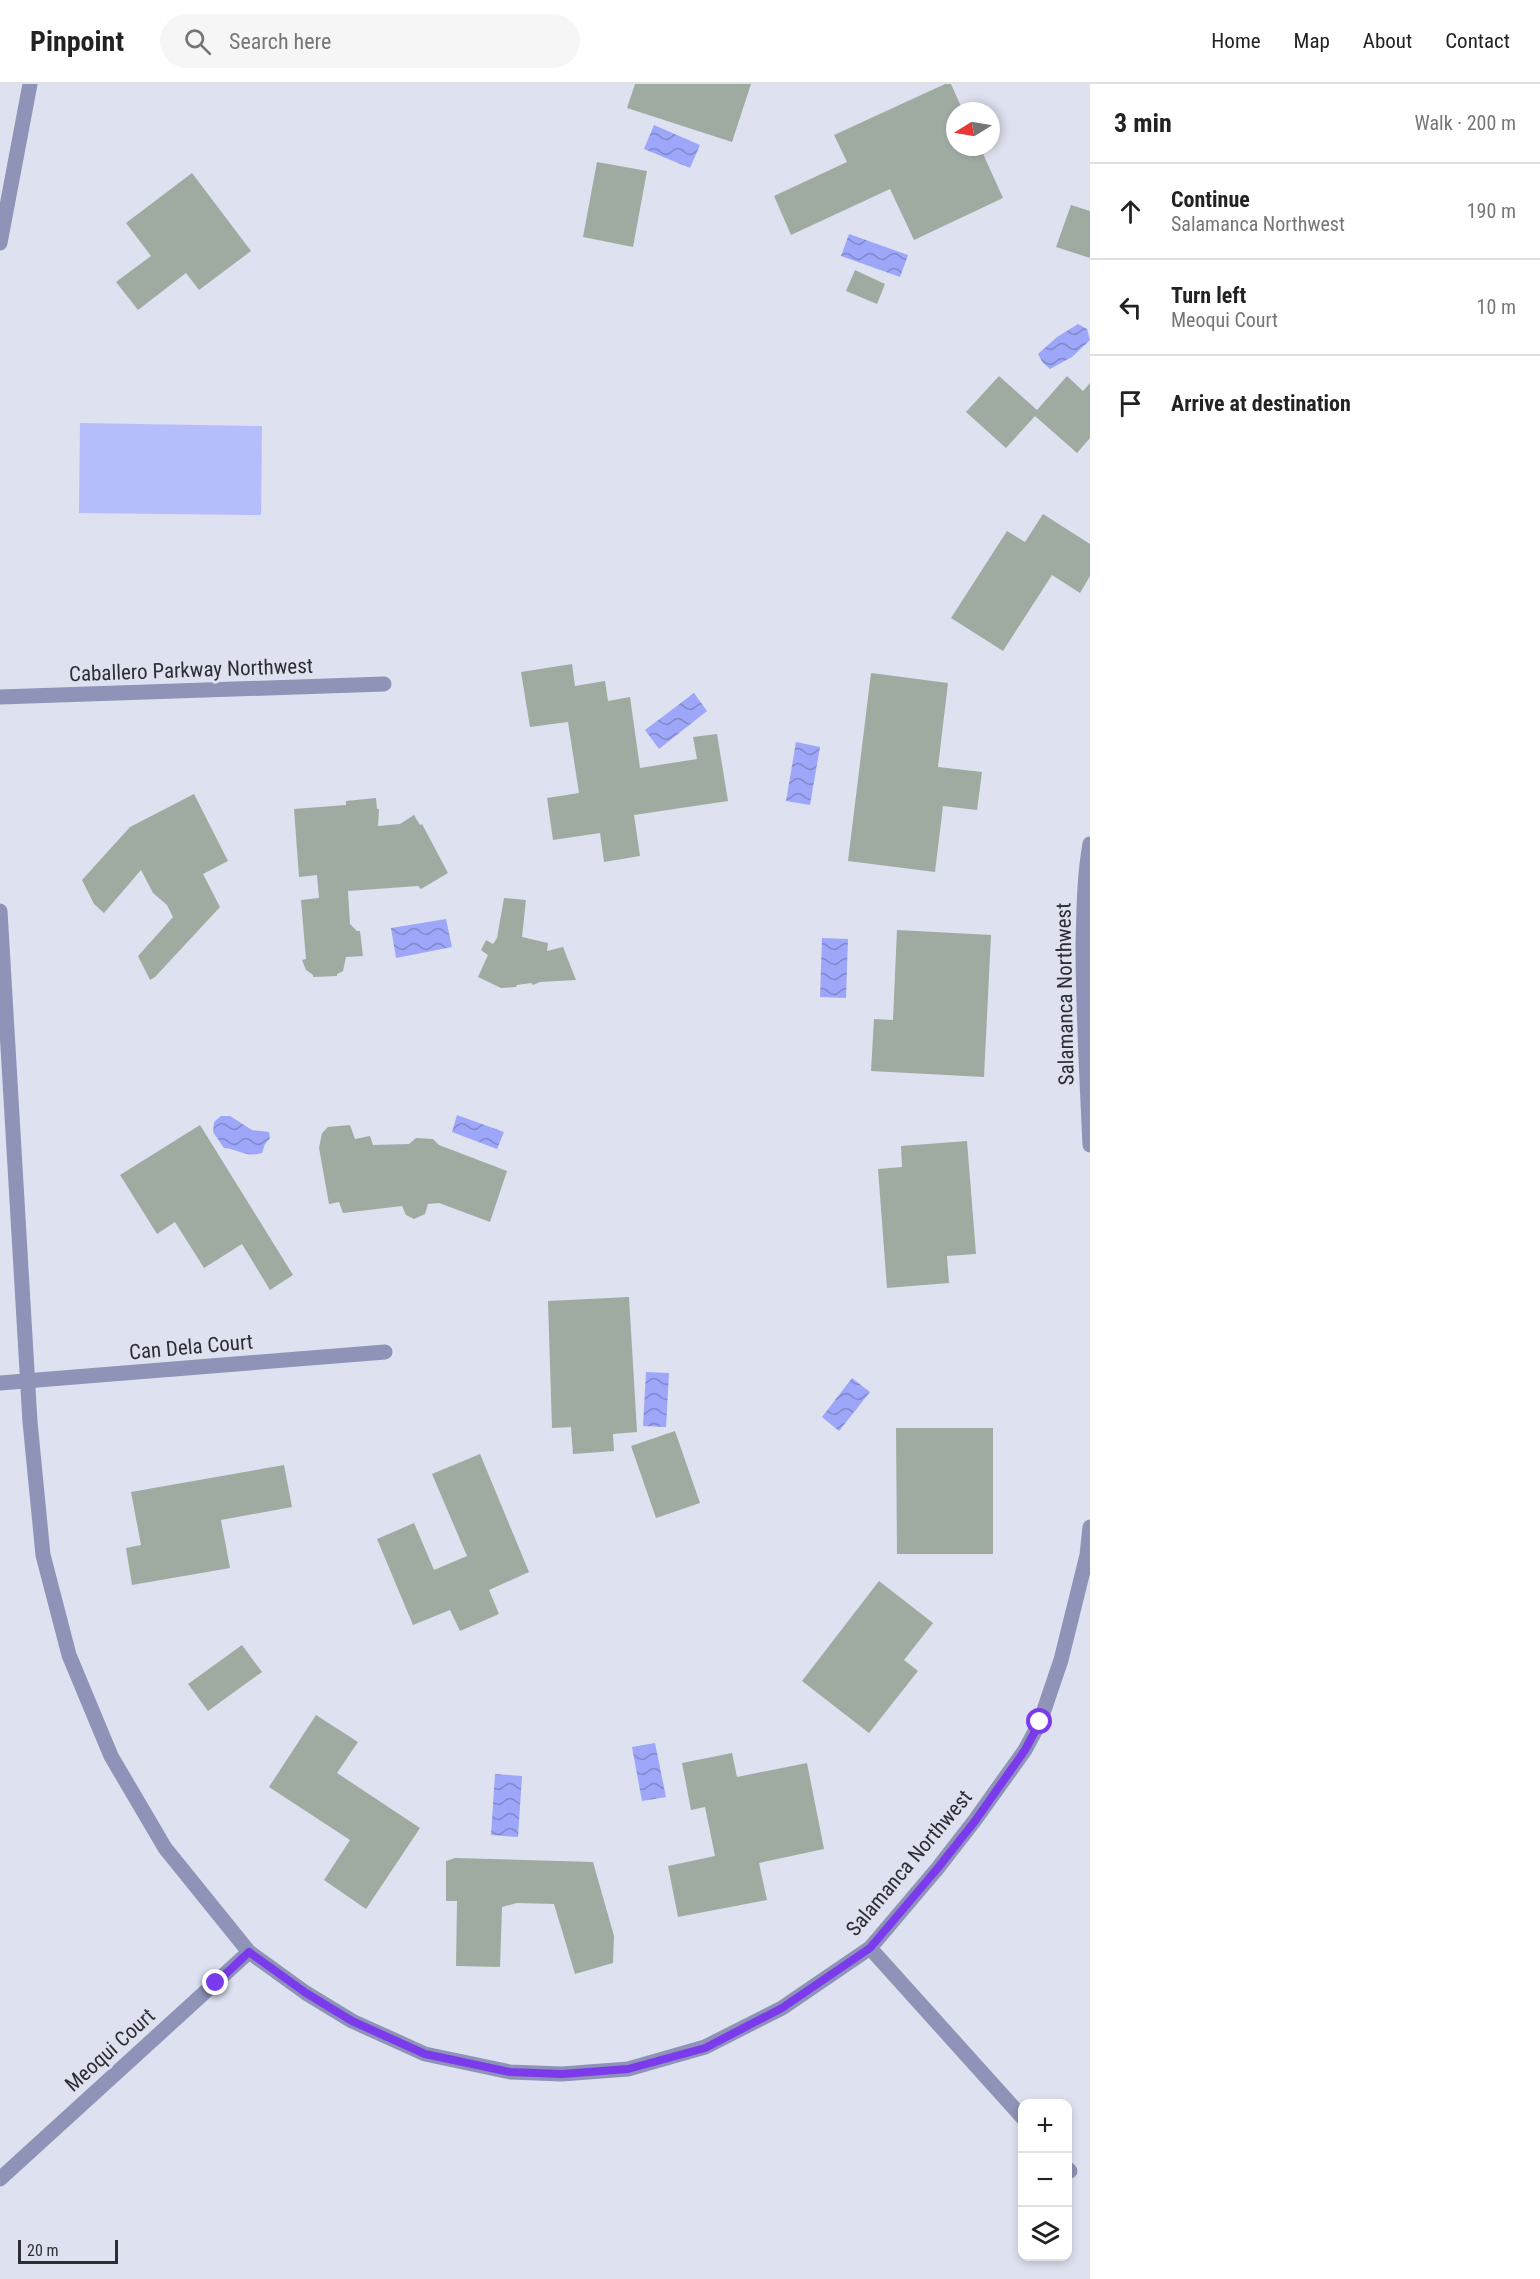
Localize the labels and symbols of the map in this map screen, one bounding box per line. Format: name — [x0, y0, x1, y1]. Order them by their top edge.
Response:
north arrow — [946, 102, 1000, 156]
street label: Caballero Parkway Northwest — [69, 654, 313, 686]
street label: Salamanca Northwest — [1051, 903, 1079, 1085]
street label: Can Dela Court — [128, 1330, 254, 1364]
route start — [1026, 1708, 1052, 1734]
street label: Salamanca Northwest — [841, 1785, 977, 1941]
route end — [202, 1969, 228, 1995]
street label: Meoqui Court — [60, 2004, 160, 2096]
scale bar — [18, 2237, 118, 2264]

